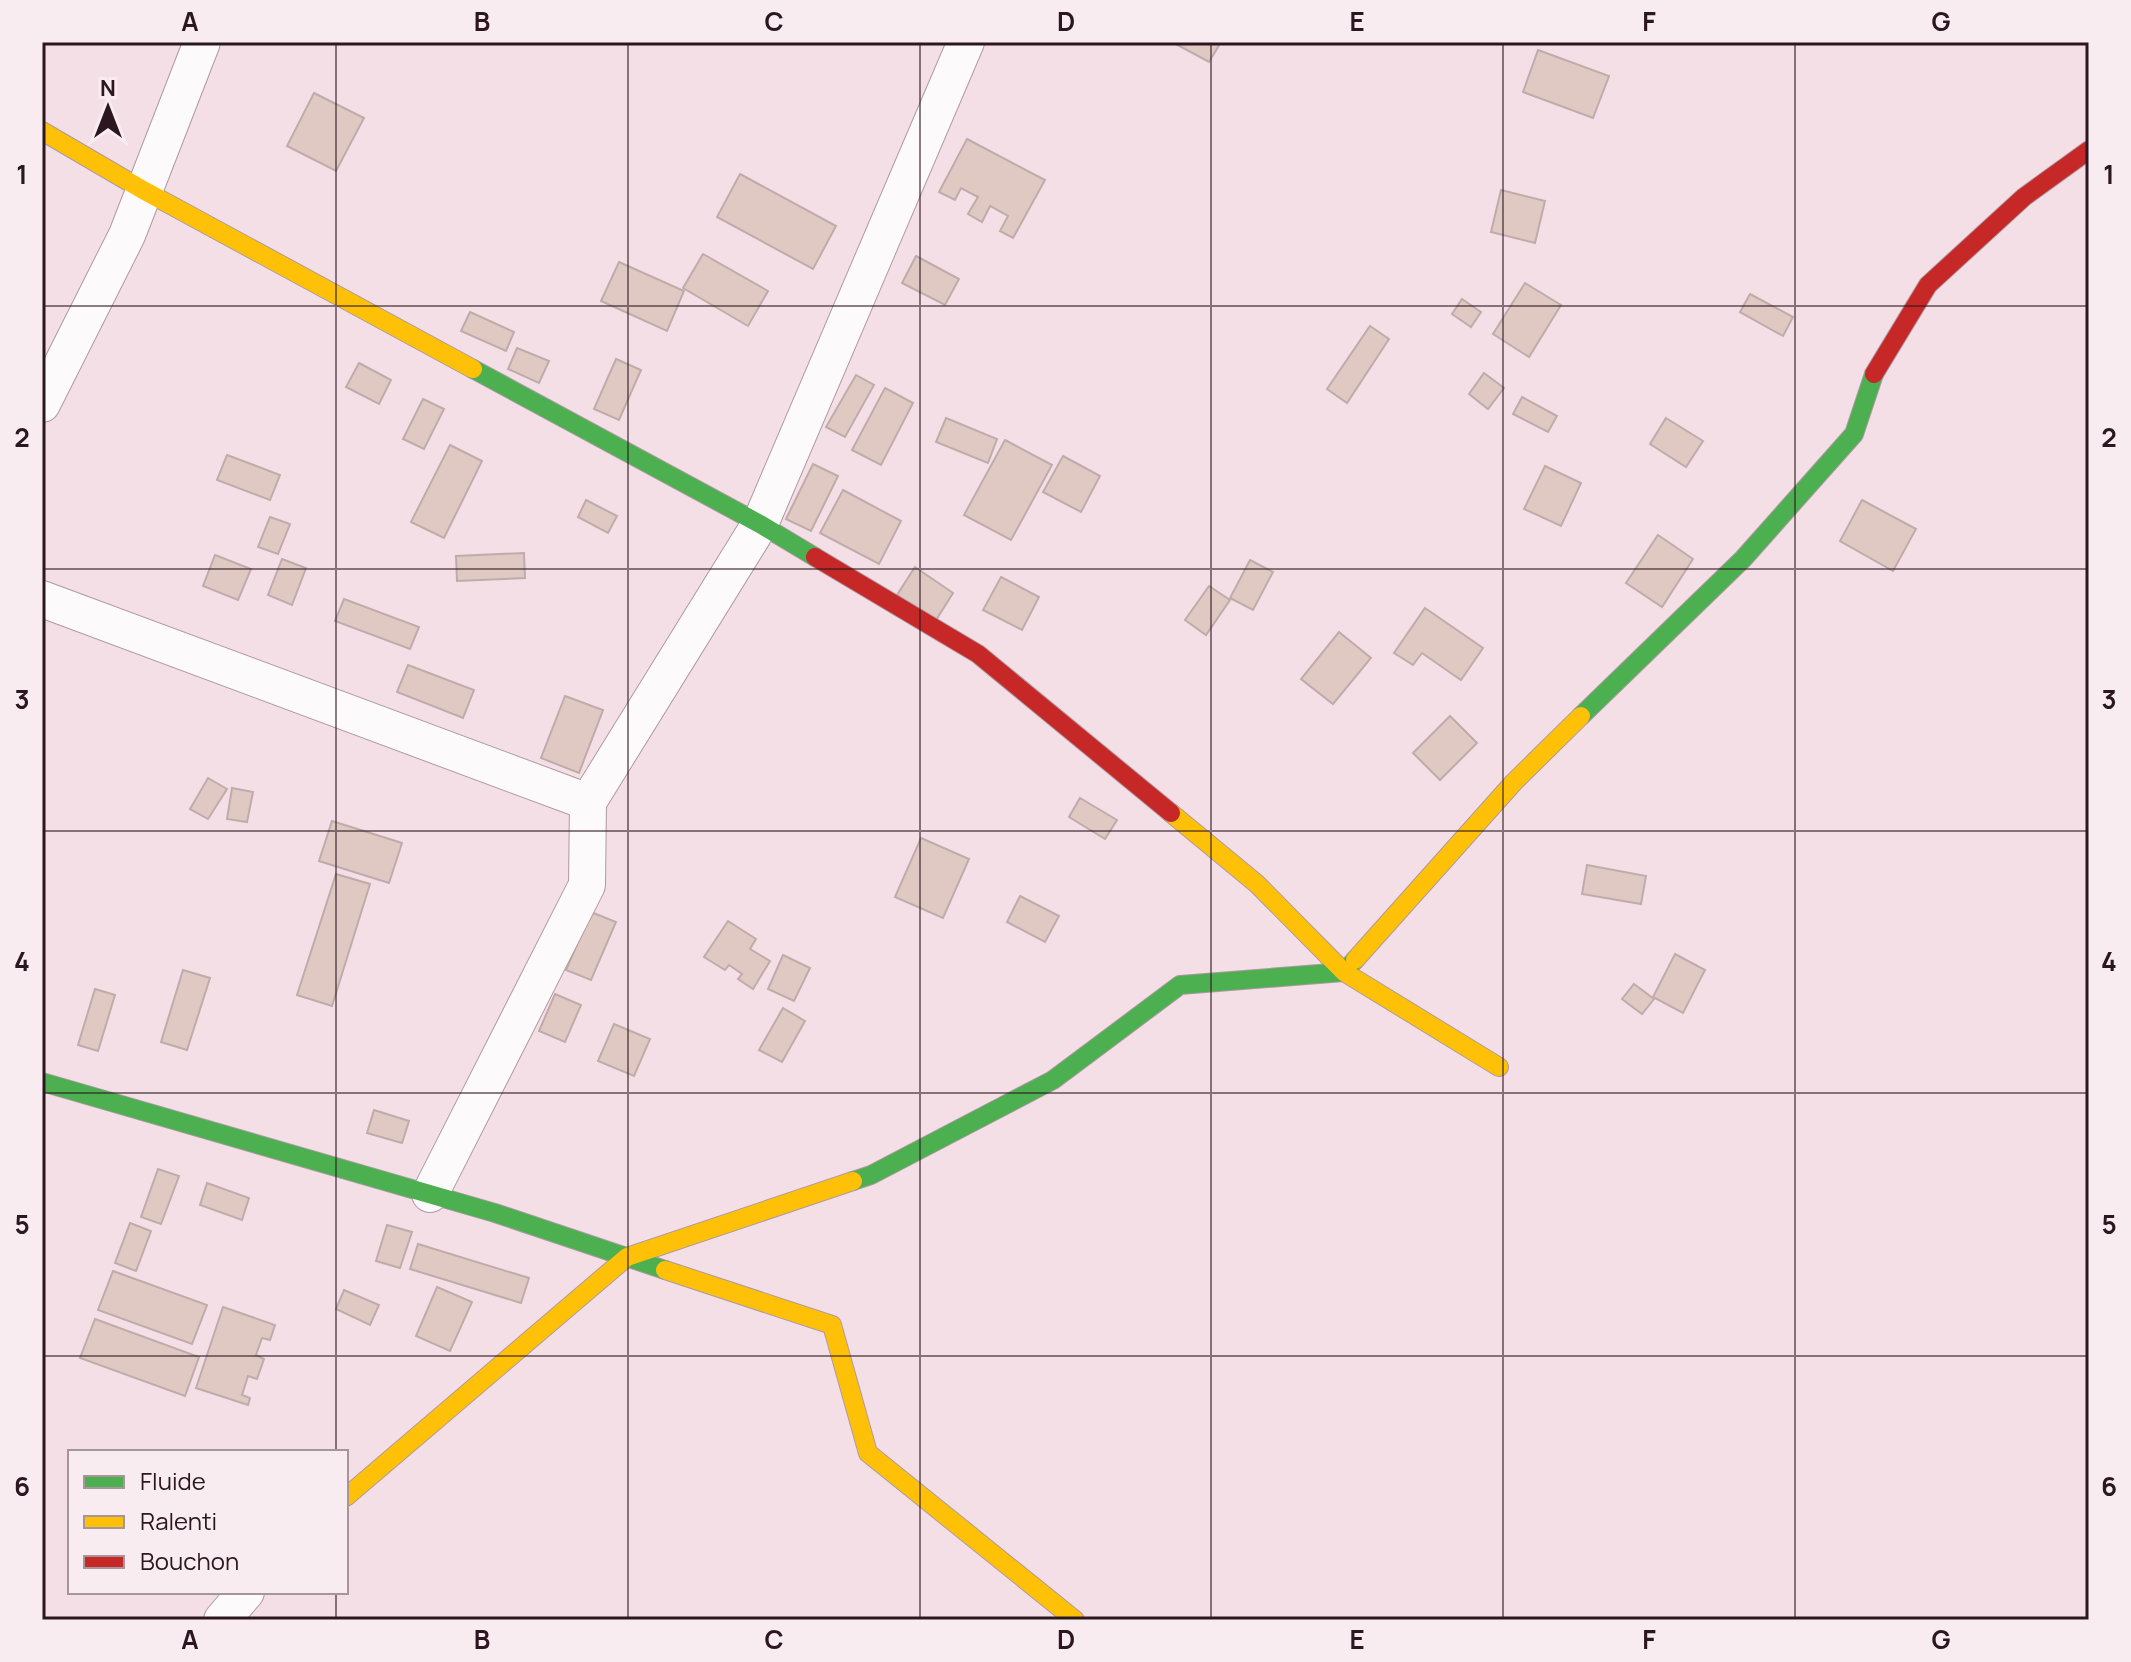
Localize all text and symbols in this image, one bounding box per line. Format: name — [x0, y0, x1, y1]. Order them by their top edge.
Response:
text: A — [181, 3, 199, 39]
text: B — [474, 3, 490, 39]
text: C — [764, 3, 784, 39]
text: D — [1057, 3, 1075, 39]
text: E — [1349, 3, 1365, 39]
text: F — [1642, 3, 1656, 39]
text: G — [1931, 3, 1951, 39]
north arrow — [68, 68, 148, 148]
text: N — [100, 73, 116, 103]
text: 1 — [16, 156, 28, 192]
text: 1 — [2103, 156, 2115, 192]
text: 2 — [14, 419, 30, 455]
text: 2 — [2101, 419, 2117, 455]
text: 3 — [14, 681, 30, 717]
text: 3 — [2101, 681, 2117, 717]
text: 4 — [14, 943, 30, 979]
text: 4 — [2101, 943, 2117, 979]
text: 5 — [14, 1206, 30, 1242]
text: 5 — [2101, 1206, 2117, 1242]
legend — [68, 1450, 348, 1594]
text: Fluide — [140, 1464, 206, 1497]
text: 6 — [14, 1468, 30, 1504]
text: 6 — [2101, 1468, 2117, 1504]
text: Ralenti — [140, 1504, 217, 1537]
text: Bouchon — [140, 1544, 239, 1577]
text: A — [181, 1621, 199, 1657]
text: B — [474, 1621, 490, 1657]
text: C — [764, 1621, 784, 1657]
text: D — [1057, 1621, 1075, 1657]
text: E — [1349, 1621, 1365, 1657]
text: F — [1642, 1621, 1656, 1657]
text: G — [1931, 1621, 1951, 1657]

